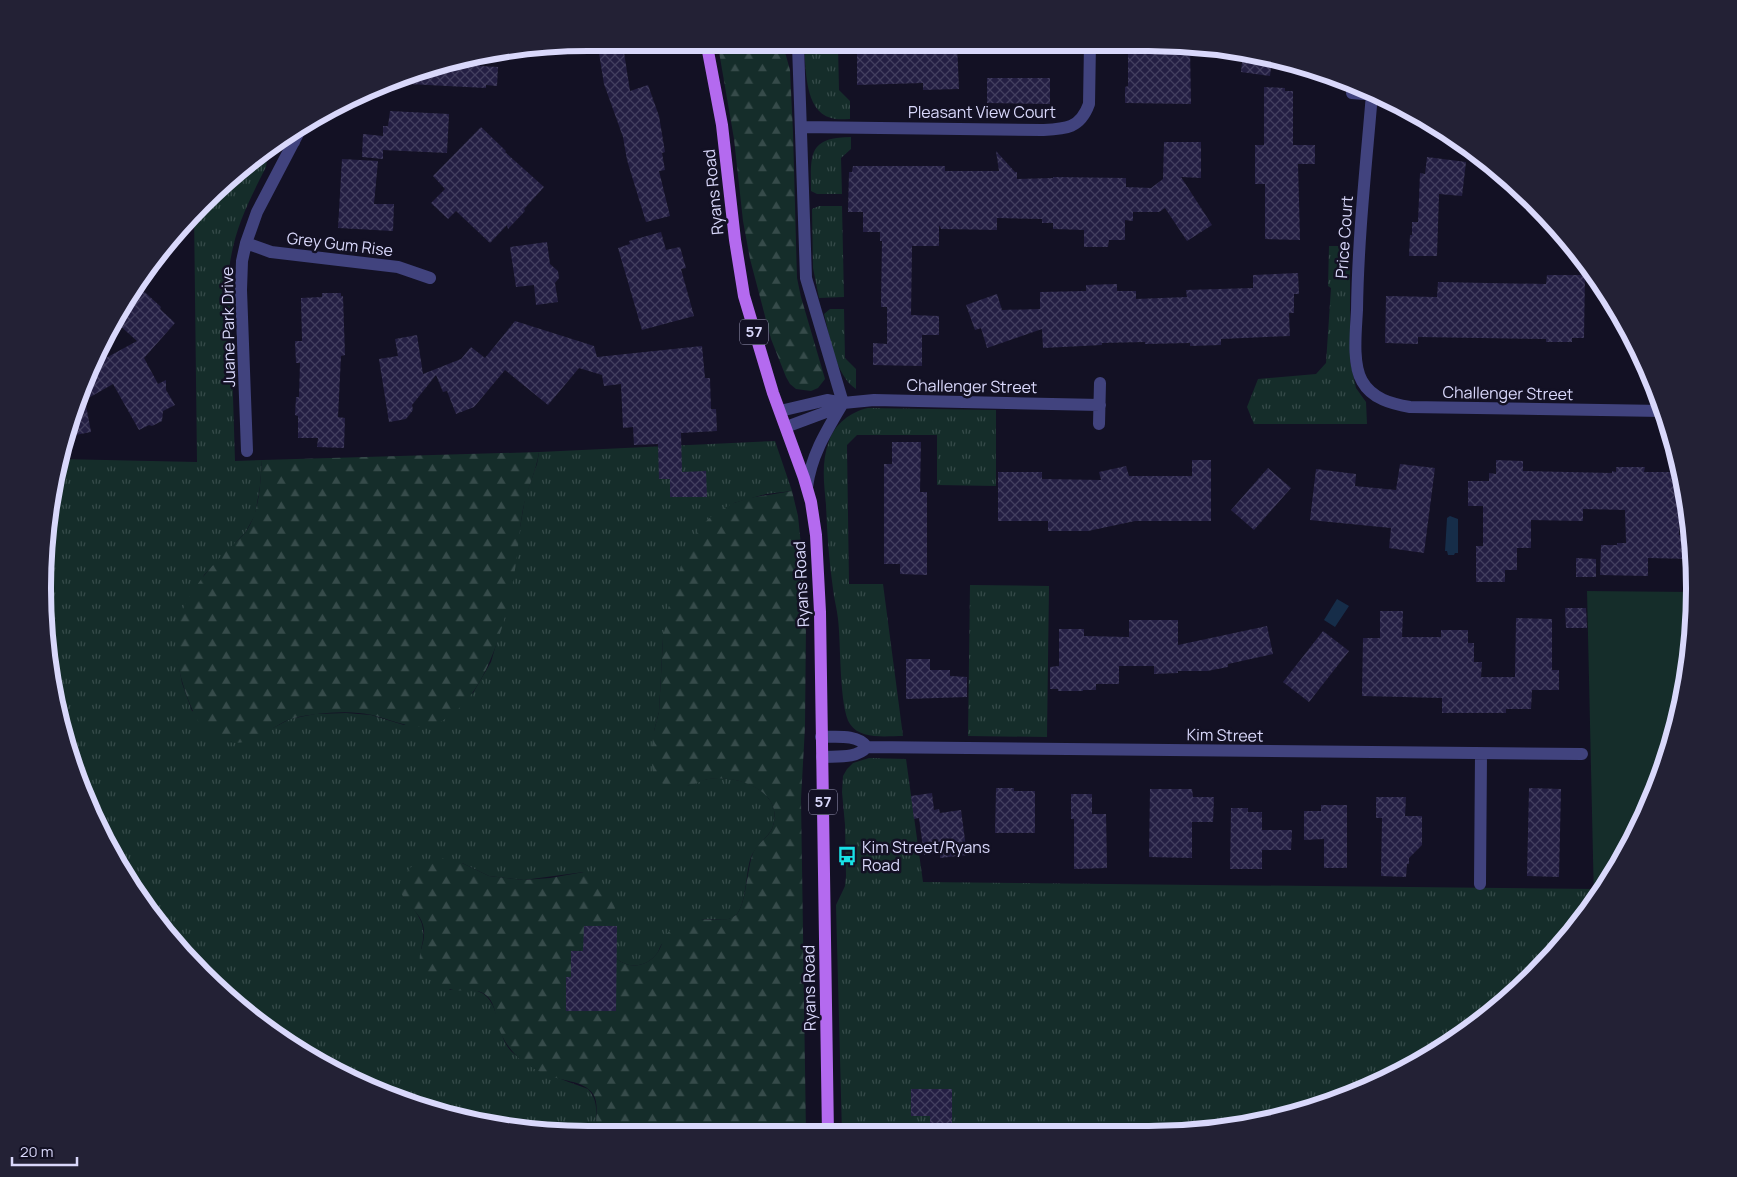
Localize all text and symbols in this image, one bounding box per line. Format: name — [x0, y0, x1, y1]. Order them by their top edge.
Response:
street label: Pleasant View Court — [908, 101, 1056, 123]
street label: Ryans Road — [698, 148, 728, 236]
street label: Price Court — [1330, 195, 1358, 279]
street label: Grey Gum Rise — [286, 227, 394, 261]
street label: Juane Park Drive — [216, 267, 240, 387]
road number: 57 — [740, 320, 768, 344]
street label: Challenger Street — [906, 374, 1038, 398]
street label: Challenger Street — [1442, 381, 1574, 405]
street label: Ryans Road — [788, 540, 814, 628]
street label: Kim Street — [1186, 723, 1264, 747]
road number: 57 — [809, 790, 837, 814]
place label: Kim Street/Ryans Road — [862, 836, 990, 876]
bus stop icon: Kim Street/Ryans Road — [836, 845, 858, 867]
street label: Ryans Road — [797, 945, 821, 1031]
scale bar — [12, 1134, 78, 1166]
text: 20 m — [20, 1141, 53, 1162]

